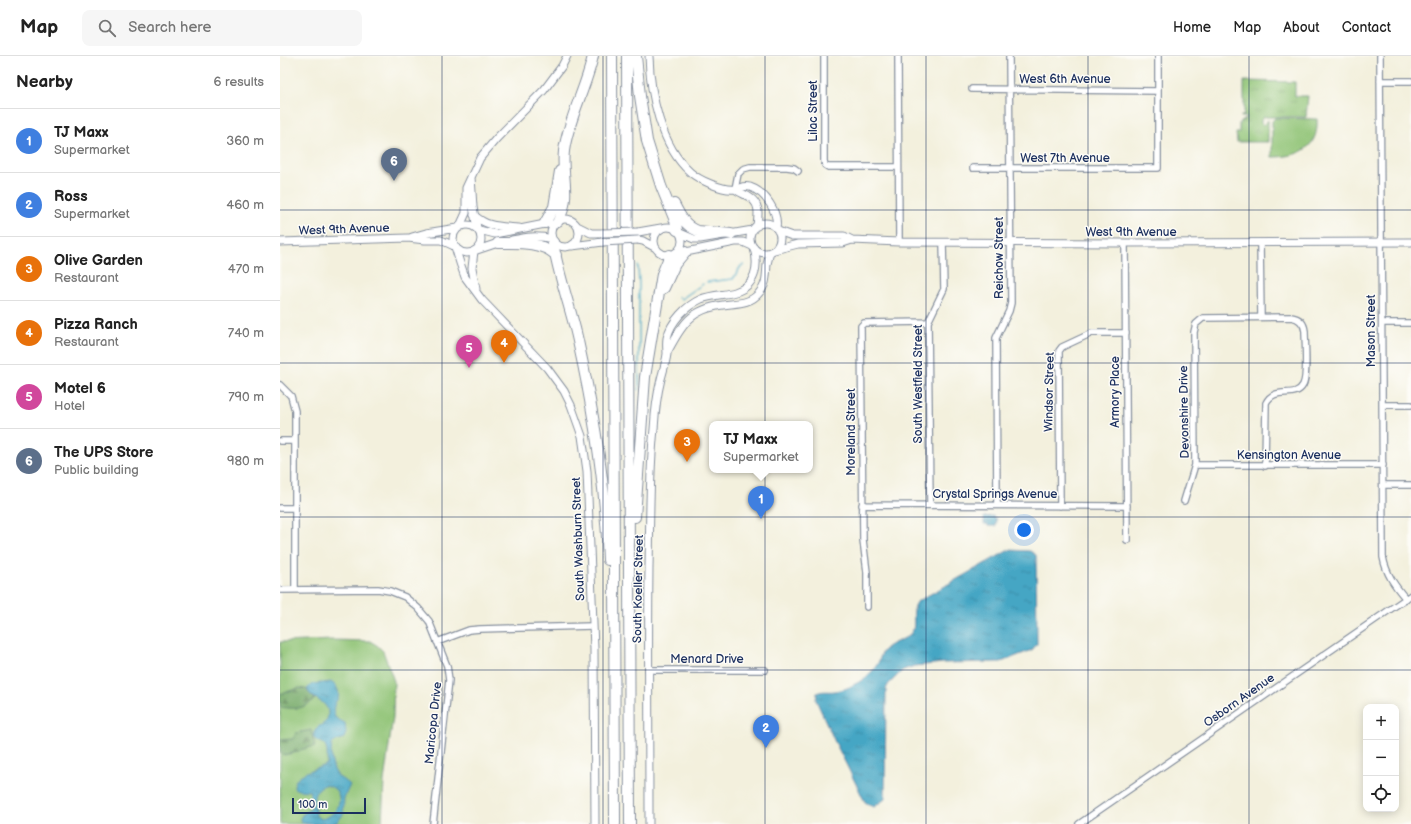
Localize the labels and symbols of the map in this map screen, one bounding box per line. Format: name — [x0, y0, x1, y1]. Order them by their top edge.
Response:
street label: West 6th Avenue — [1019, 72, 1111, 87]
street label: Lilac Street — [806, 80, 821, 142]
pin: 6 — [381, 148, 407, 181]
street label: West 7th Avenue — [1020, 151, 1110, 166]
street label: Reichow Street — [992, 217, 1007, 299]
street label: West 9th Avenue — [298, 220, 390, 239]
street label: West 9th Avenue — [1085, 225, 1177, 240]
street label: Mason Street — [1364, 294, 1379, 367]
street label: South Westfield Street — [911, 324, 926, 444]
pin: 4 — [491, 330, 517, 363]
pin: 5 — [456, 335, 482, 368]
street label: Windsor Street — [1041, 352, 1058, 432]
street label: Armory Place — [1108, 356, 1123, 428]
street label: Devonshire Drive — [1176, 365, 1193, 459]
street label: Moreland Street — [844, 388, 859, 476]
pin: 3 — [674, 429, 700, 462]
street label: Kensington Avenue — [1237, 448, 1341, 463]
street label: South Washburn Street — [569, 477, 588, 601]
pin: 1 — [748, 486, 774, 519]
street label: Crystal Springs Avenue — [932, 487, 1058, 502]
your location — [1014, 520, 1034, 540]
street label: South Koeller Street — [630, 534, 647, 643]
street label: Menard Drive — [670, 652, 744, 667]
street label: Osborn Avenue — [1201, 670, 1278, 730]
street label: Maricopa Drive — [422, 681, 445, 765]
pin: 2 — [753, 715, 779, 748]
scale bar — [292, 796, 366, 815]

